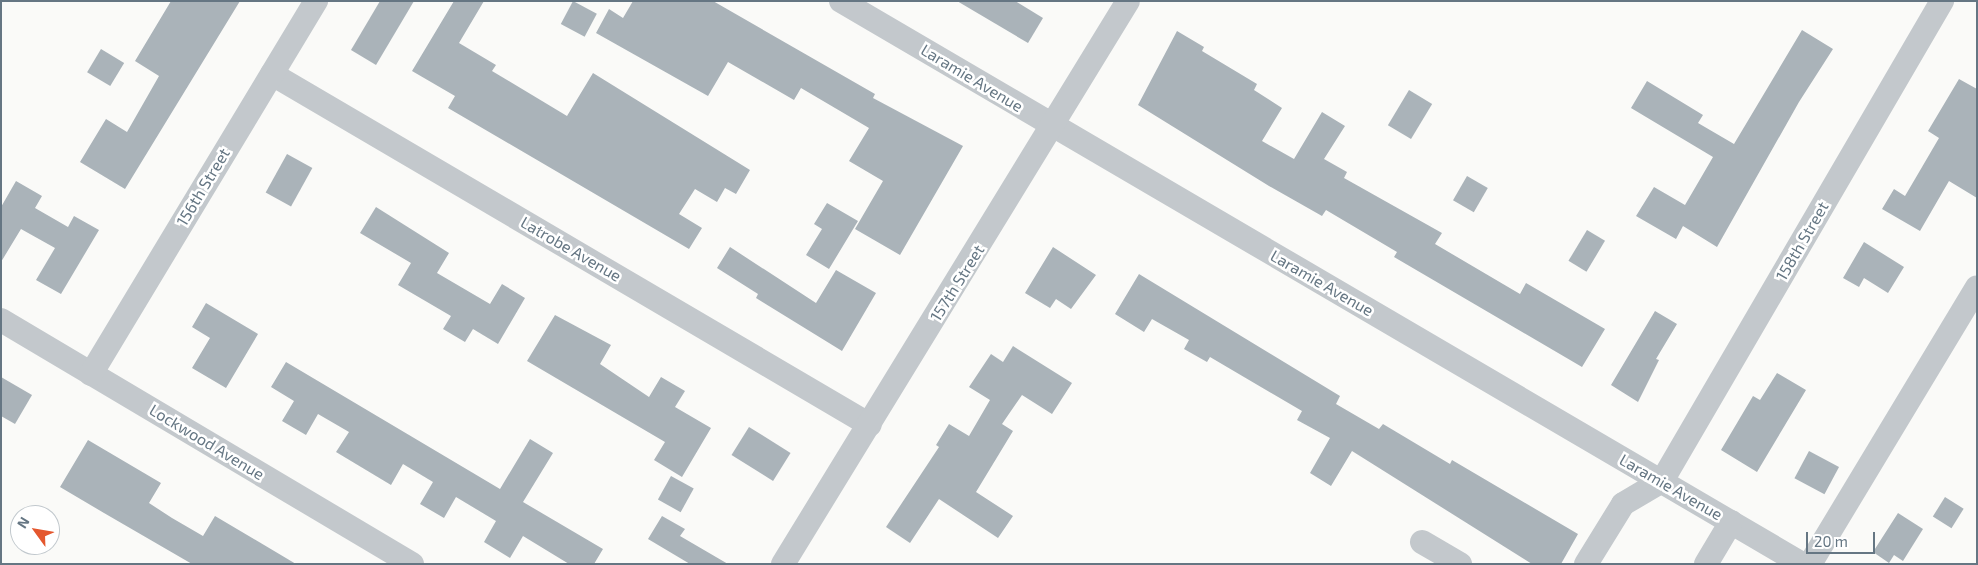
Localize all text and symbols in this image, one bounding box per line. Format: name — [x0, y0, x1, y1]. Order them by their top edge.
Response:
street label: Laramie Avenue — [917, 40, 1027, 116]
street label: 156th Street — [172, 145, 234, 229]
street label: 158th Street — [1772, 198, 1832, 284]
street label: Latrobe Avenue — [517, 212, 625, 286]
street label: 157th Street — [926, 241, 988, 325]
street label: Laramie Avenue — [1267, 246, 1377, 320]
street label: Lockwood Avenue — [146, 400, 268, 484]
street label: Laramie Avenue — [1616, 450, 1726, 524]
north arrow — [10, 505, 60, 555]
text: N — [13, 514, 33, 531]
scale bar — [1808, 522, 1877, 554]
text: 20 m — [1814, 532, 1848, 550]

